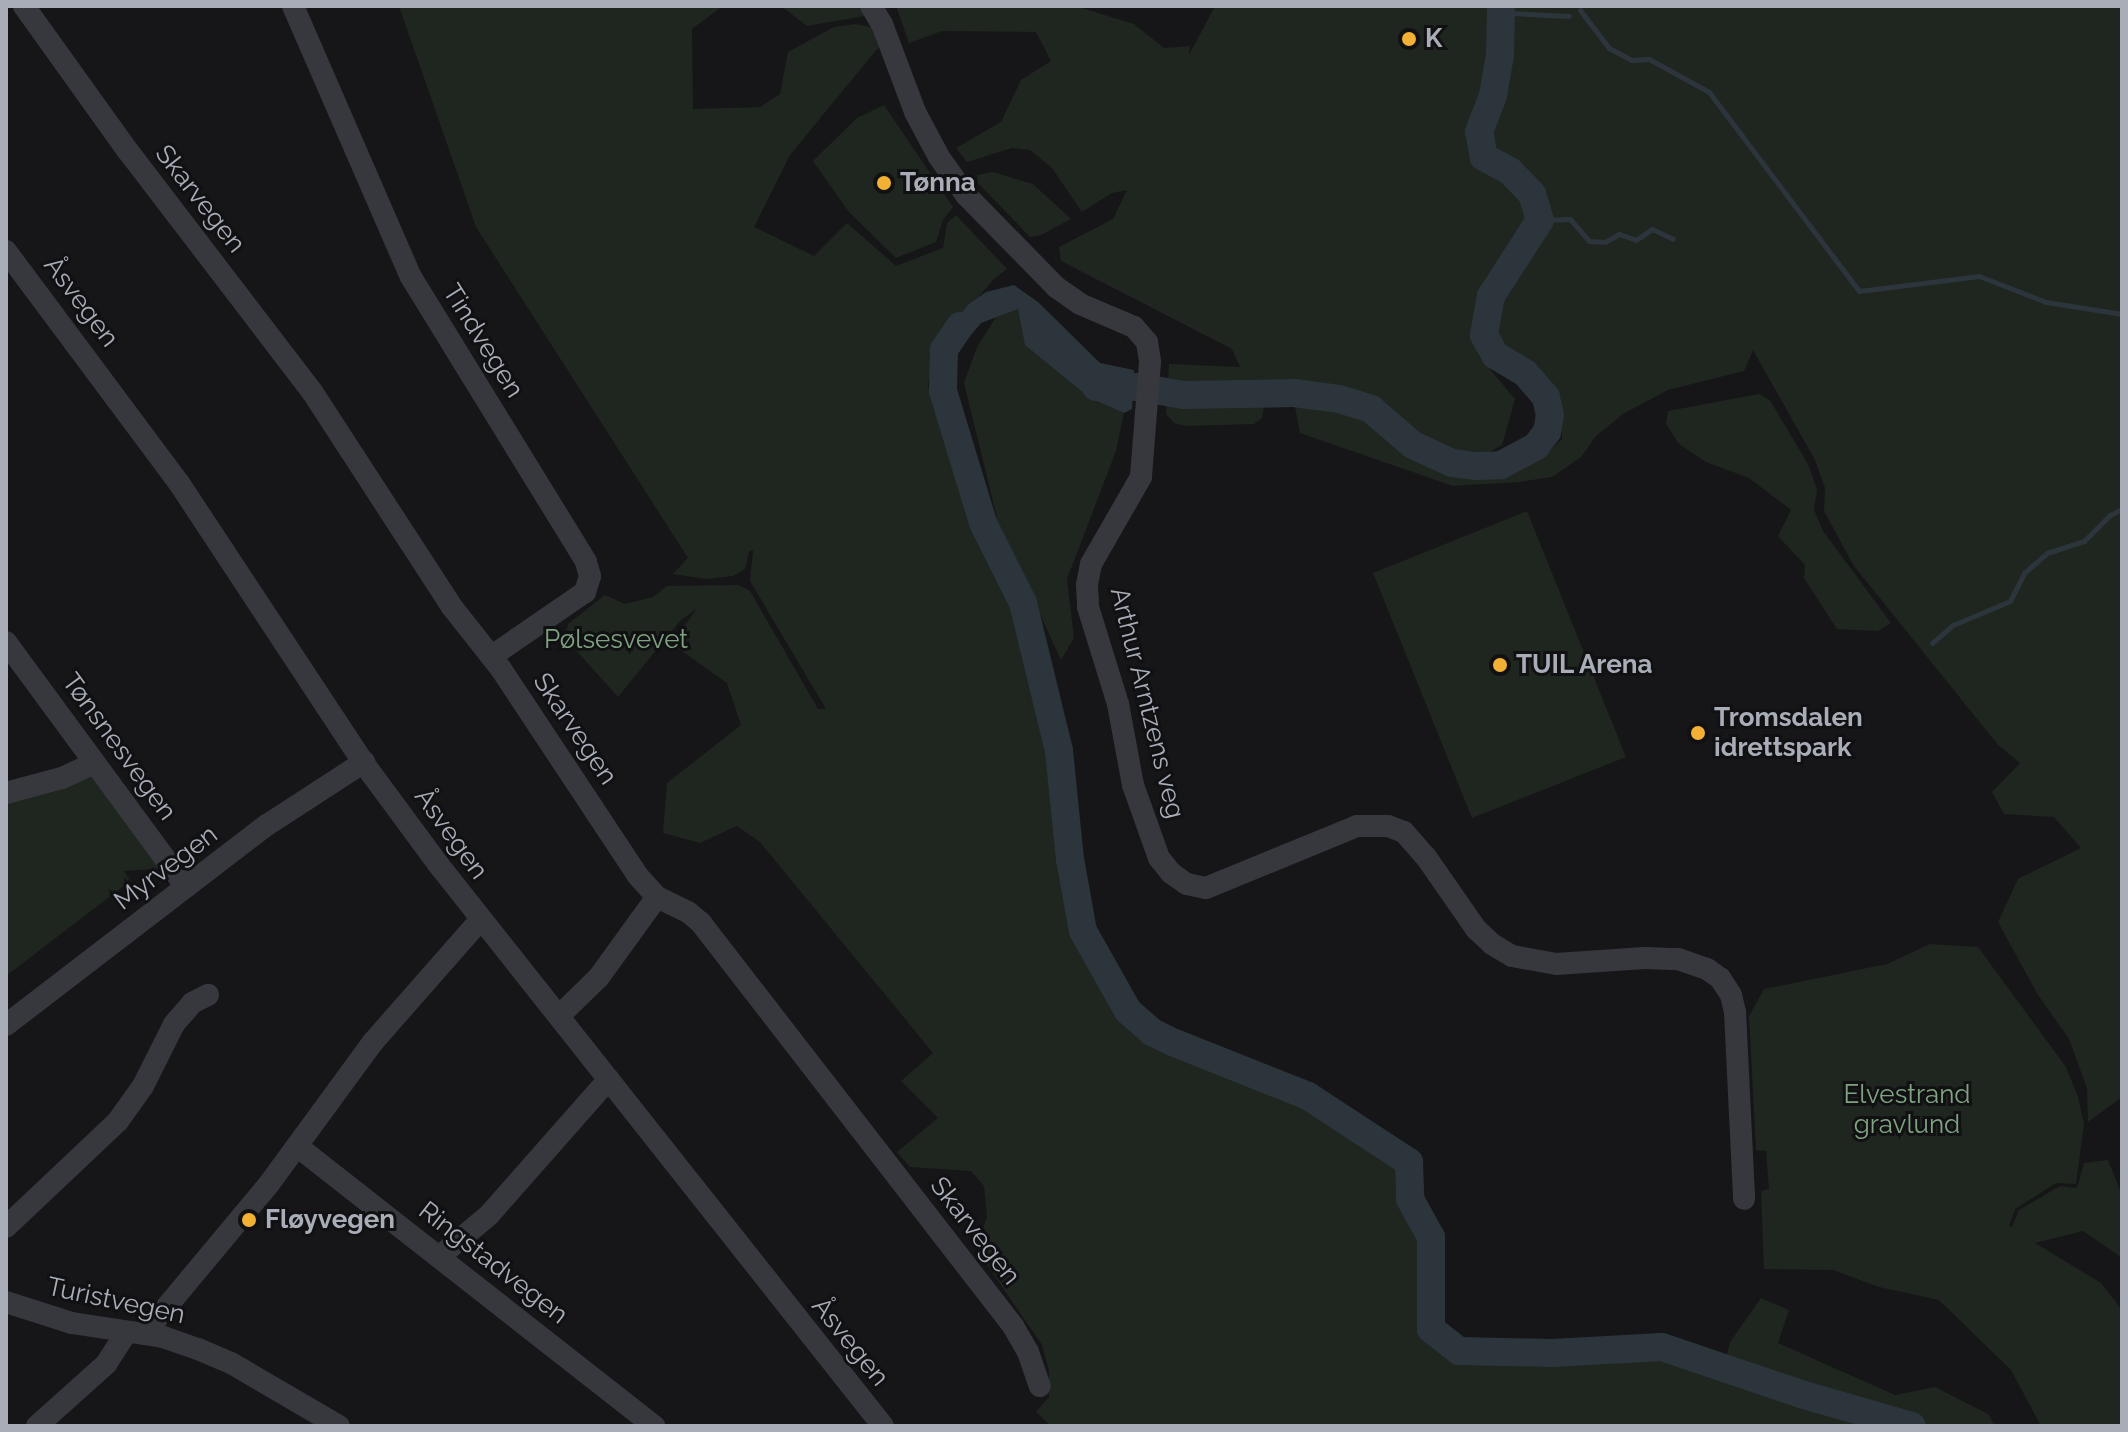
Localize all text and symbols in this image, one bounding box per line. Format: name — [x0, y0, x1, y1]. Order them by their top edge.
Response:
place label: K — [1425, 23, 1442, 55]
marker: K — [1400, 30, 1418, 48]
street label: Skarvegen — [148, 139, 252, 259]
place label: Tønna — [900, 167, 976, 199]
marker: Tønna — [875, 174, 893, 192]
street label: Åsvegen — [37, 251, 125, 353]
street label: Tindvegen — [436, 278, 530, 404]
street label: Arthur Arntzens veg — [1103, 583, 1191, 823]
park label: Pølsesvevet — [544, 624, 688, 656]
place label: TUIL Arena — [1516, 649, 1654, 681]
marker: TUIL Arena — [1491, 656, 1509, 674]
street label: Tønsnesvegen — [55, 667, 183, 827]
street label: Skarvegen — [526, 667, 624, 791]
place label: Tromsdalen idrettspark — [1714, 702, 1863, 764]
marker: Tromsdalen idrettspark — [1689, 724, 1707, 742]
street label: Åsvegen — [408, 782, 494, 886]
street label: Myrvegen — [108, 819, 224, 917]
park label: Elvestrand gravlund — [1844, 1079, 1970, 1140]
street label: Skarvegen — [923, 1171, 1027, 1291]
street label: Ringstadvegen — [412, 1195, 574, 1331]
place label: Fløyvegen — [265, 1204, 395, 1236]
marker: Fløyvegen — [240, 1211, 258, 1229]
street label: Turistvegen — [44, 1271, 188, 1331]
street label: Åsvegen — [805, 1291, 895, 1393]

